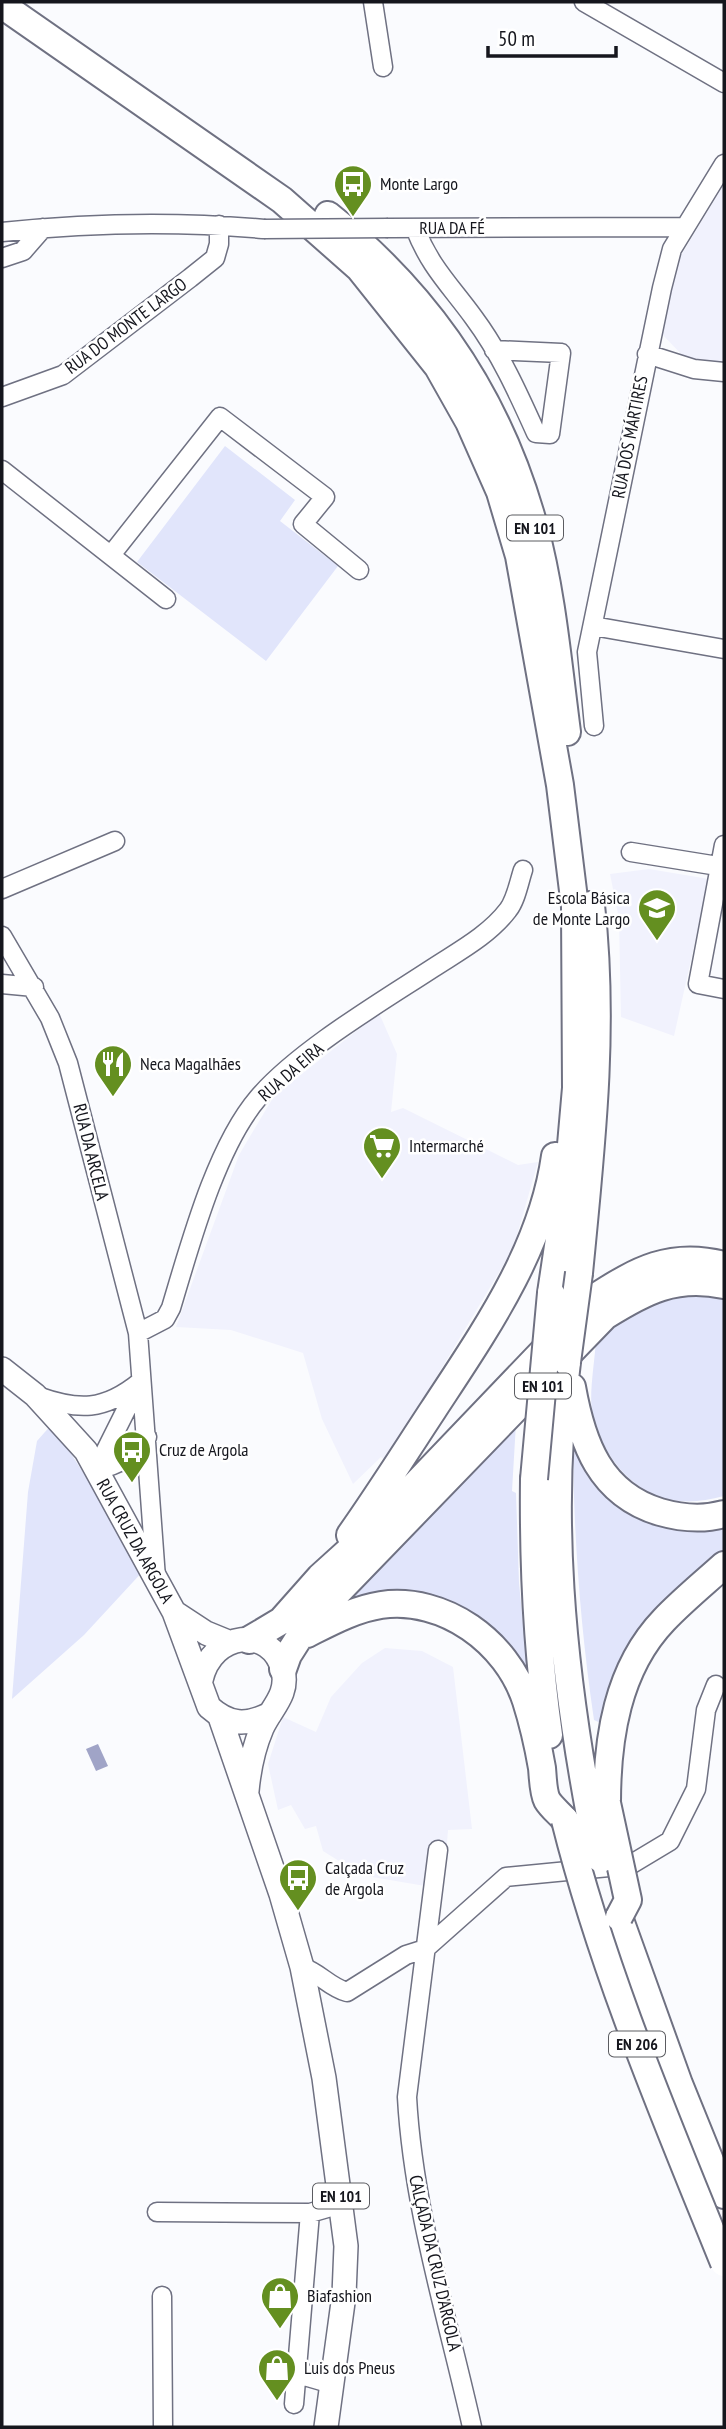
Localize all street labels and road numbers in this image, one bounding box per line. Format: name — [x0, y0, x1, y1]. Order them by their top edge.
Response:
street label: RUA DA FÉ — [419, 216, 485, 239]
street label: RUA DO MONTE LARGO — [60, 272, 191, 379]
street label: RUA DOS MÁRTIRES — [606, 373, 653, 500]
road number: EN 101 — [507, 516, 563, 540]
street label: RUA DA EIRA — [253, 1037, 328, 1106]
street label: RUA DA ARCELA — [68, 1101, 115, 1203]
road number: EN 101 — [515, 1374, 571, 1398]
street label: RUA CRUZ DA ARGOLA — [92, 1474, 179, 1608]
road number: EN 206 — [609, 2032, 665, 2056]
street label: CALÇADA DA CRUZ D'ARGOLA — [404, 2173, 467, 2354]
road number: EN 101 — [313, 2184, 369, 2208]

